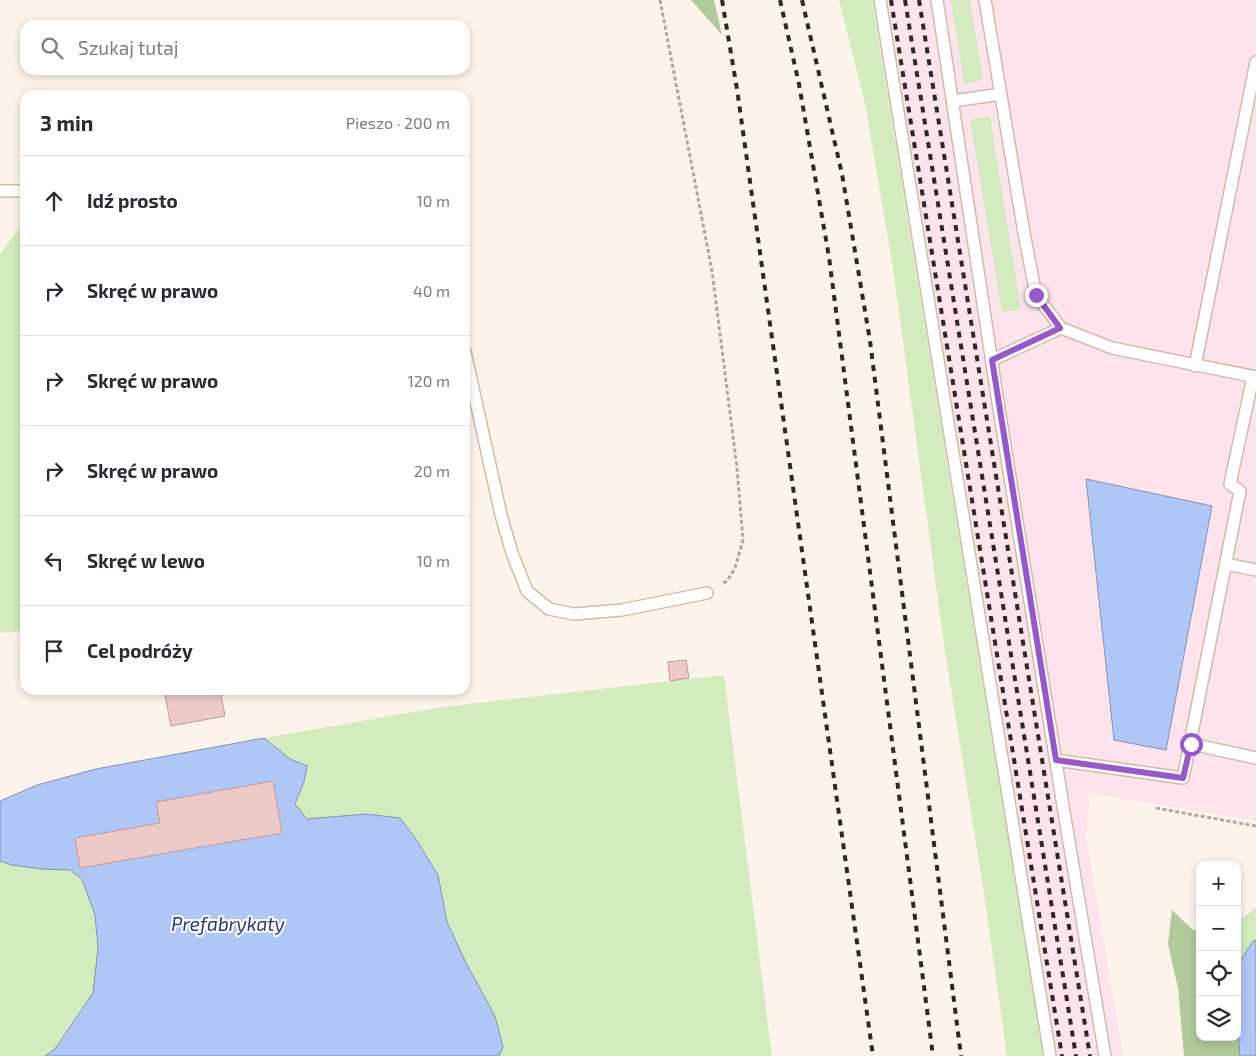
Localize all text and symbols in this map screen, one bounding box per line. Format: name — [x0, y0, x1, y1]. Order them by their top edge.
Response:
search box — [20, 20, 470, 75]
icon: search — [38, 34, 66, 62]
text: Szukaj tutaj — [78, 36, 178, 59]
text: 3 min — [40, 110, 93, 135]
text: Pieszo · 200 m — [346, 113, 450, 132]
icon: ahead — [40, 187, 68, 215]
text: Idź prosto — [87, 189, 178, 212]
text: 10 m — [416, 191, 450, 210]
icon: right — [40, 277, 68, 305]
text: Skręć w prawo — [87, 279, 218, 302]
text: 40 m — [413, 281, 450, 300]
route end — [1025, 284, 1048, 307]
icon: right — [40, 367, 68, 395]
text: Skręć w prawo — [87, 369, 218, 392]
text: 120 m — [407, 371, 450, 390]
icon: right — [40, 457, 68, 485]
text: Skręć w prawo — [87, 459, 218, 482]
text: 20 m — [414, 461, 450, 480]
icon: left — [40, 547, 68, 575]
text: Skręć w lewo — [87, 549, 205, 572]
text: 10 m — [416, 551, 450, 570]
icon: arrive — [40, 637, 68, 665]
text: Cel podróży — [87, 639, 193, 662]
route start — [1180, 733, 1203, 756]
map controls — [1196, 861, 1241, 1041]
button: + — [1196, 861, 1241, 906]
button: − — [1196, 906, 1241, 951]
water label: Prefabrykaty — [171, 912, 285, 936]
button: locate — [1196, 951, 1241, 996]
button: layers — [1196, 996, 1241, 1041]

